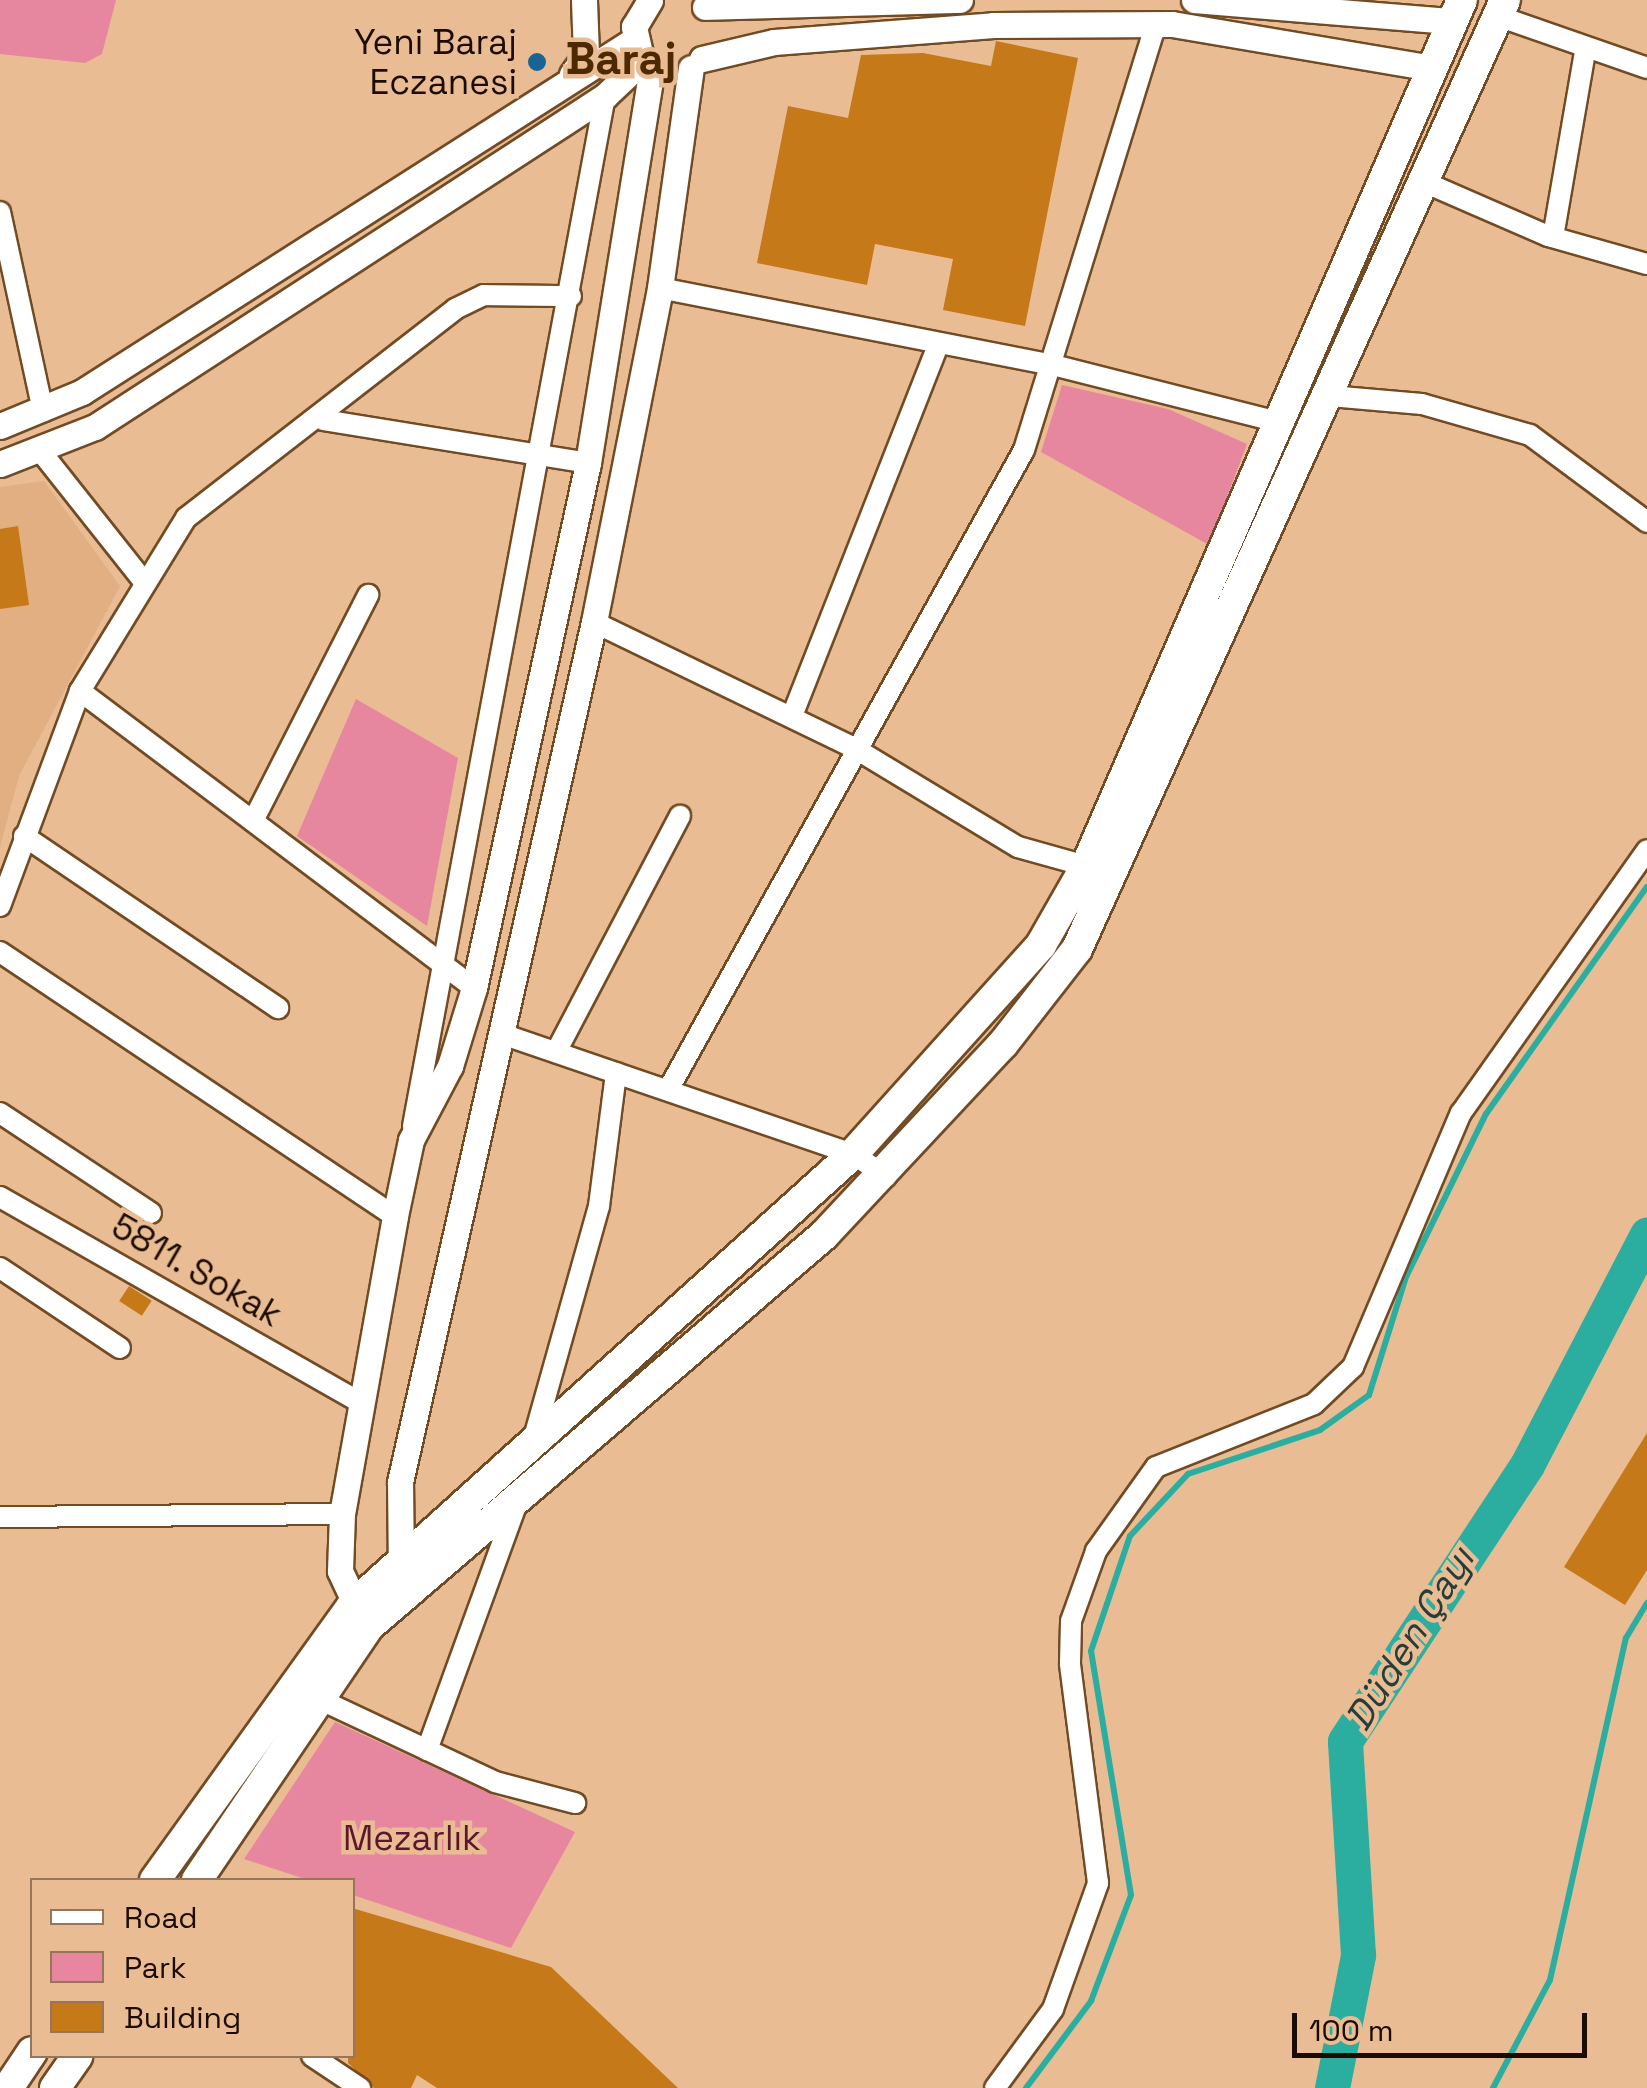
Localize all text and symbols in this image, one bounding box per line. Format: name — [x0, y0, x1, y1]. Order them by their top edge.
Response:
place label: Yeni Baraj Eczanesi — [354, 21, 517, 103]
district label: Baraj — [565, 32, 677, 86]
marker: Yeni Baraj Eczanesi — [526, 51, 548, 73]
street label: 5811. Sokak — [104, 1204, 290, 1336]
water label: Düden Çayı — [1336, 1539, 1484, 1739]
park label: Mezarlık — [343, 1817, 481, 1859]
legend — [30, 1878, 355, 2058]
text: Road — [124, 1898, 198, 1937]
text: Park — [124, 1948, 186, 1987]
scale bar — [1297, 1993, 1592, 2055]
text: Building — [124, 1998, 241, 2037]
text: 100 m — [1309, 2011, 1394, 2050]

